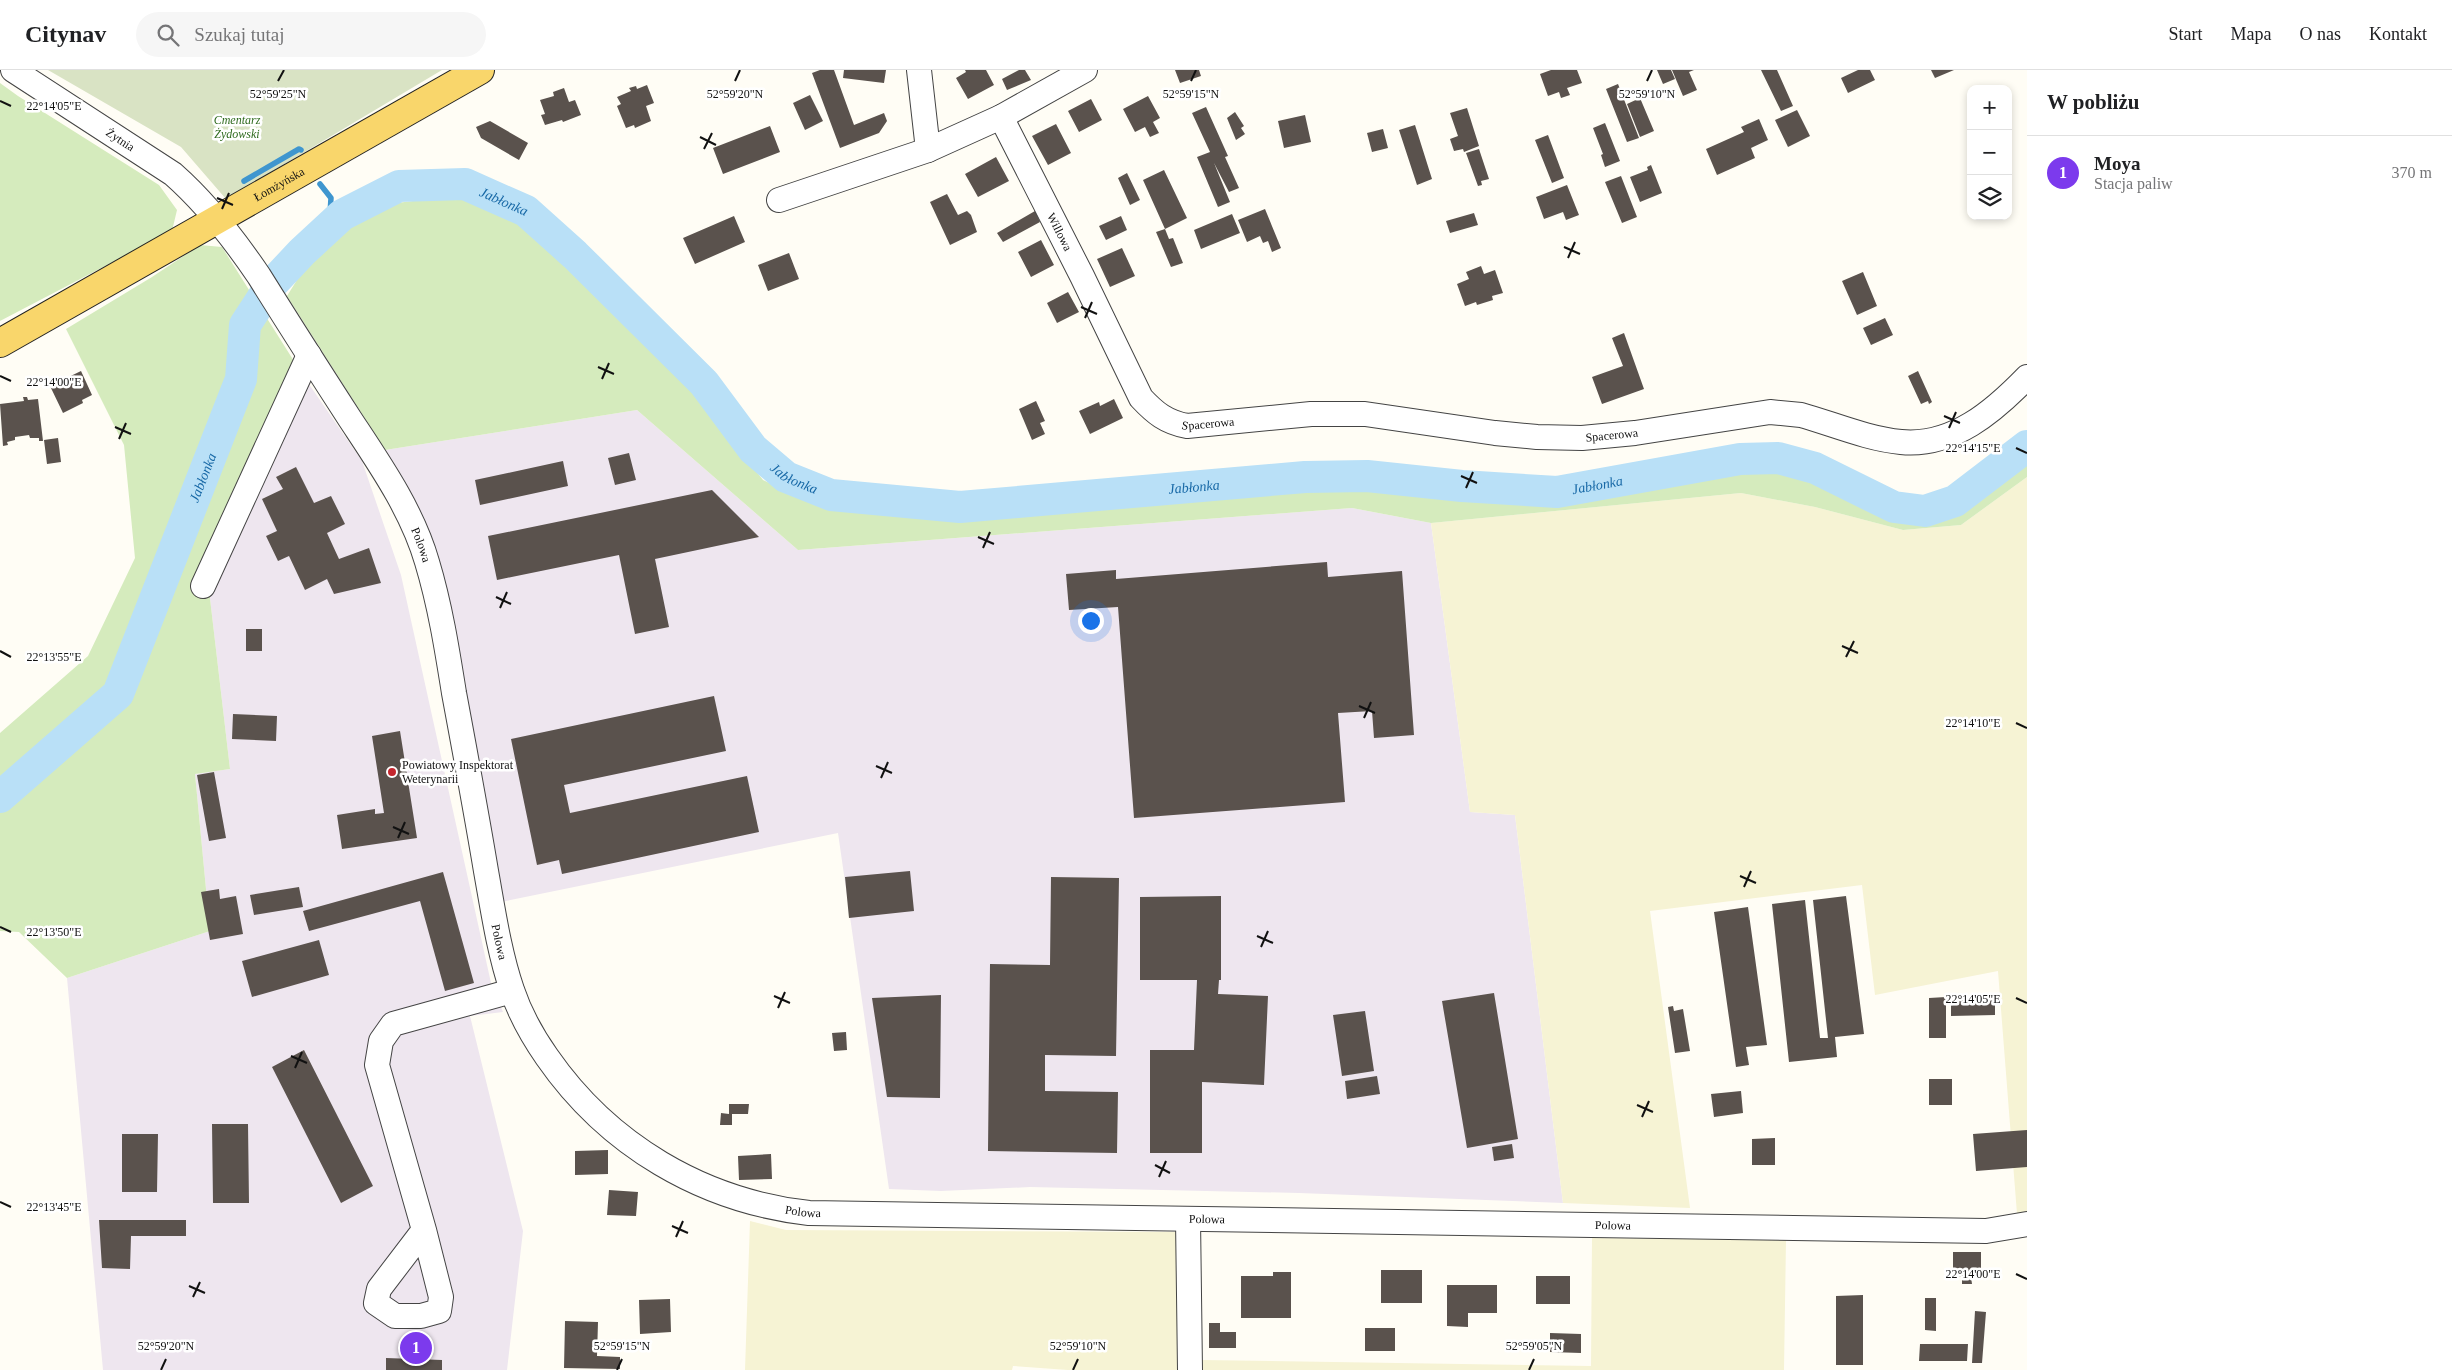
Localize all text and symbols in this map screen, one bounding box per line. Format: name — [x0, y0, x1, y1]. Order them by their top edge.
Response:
search box — [136, 12, 486, 57]
text: Citynav — [25, 21, 106, 47]
icon: search — [154, 21, 182, 49]
text: Szukaj tutaj — [194, 24, 285, 45]
text: Start — [2169, 24, 2203, 44]
text: Mapa — [2231, 24, 2272, 44]
text: O nas — [2300, 24, 2341, 44]
text: Kontakt — [2369, 24, 2427, 44]
map controls — [1967, 85, 2012, 220]
button: + — [1967, 85, 2012, 130]
text: 52°59'25"N — [250, 87, 307, 101]
text: 52°59'20"N — [707, 87, 764, 101]
text: 52°59'15"N — [1163, 87, 1220, 101]
text: 52°59'10"N — [1619, 87, 1676, 101]
text: W pobliżu — [2047, 90, 2139, 114]
text: 22°14'05"E — [26, 99, 82, 113]
park label: Cmentarz Żydowski — [214, 113, 261, 141]
street label: Żytnia — [103, 125, 138, 155]
button: − — [1967, 130, 2012, 175]
text: Moya — [2094, 153, 2140, 174]
street label: Łomżyńska — [251, 164, 307, 204]
text: 1 — [2059, 164, 2067, 181]
text: 370 m — [2392, 164, 2432, 181]
button: layers — [1967, 175, 2012, 220]
text: Stacja paliw — [2094, 175, 2173, 192]
water label: Jabłonka — [477, 184, 530, 218]
street label: Willowa — [1044, 211, 1075, 254]
text: 22°14'00"E — [26, 375, 82, 389]
street label: Spacerowa — [1180, 414, 1236, 433]
street label: Spacerowa — [1585, 426, 1640, 445]
text: 22°14'15"E — [1945, 441, 2001, 455]
water label: Jabłonka — [186, 451, 219, 504]
water label: Jabłonka — [768, 460, 820, 496]
water label: Jabłonka — [1571, 473, 1624, 497]
water label: Jabłonka — [1168, 477, 1220, 496]
street label: Polowa — [408, 525, 434, 565]
your location — [1078, 608, 1104, 634]
text: 22°13'55"E — [26, 650, 82, 664]
text: 22°14'10"E — [1945, 716, 2001, 730]
place label: Powiatowy Inspektorat Weterynarii — [402, 758, 514, 786]
marker: Powiatowy Inspektorat Weterynarii — [386, 766, 398, 778]
street label: Polowa — [489, 923, 510, 962]
text: 22°13'50"E — [26, 925, 82, 939]
text: 22°14'05"E — [1945, 992, 2001, 1006]
text: 22°13'45"E — [26, 1200, 82, 1214]
street label: Polowa — [784, 1203, 822, 1220]
street label: Polowa — [1189, 1212, 1226, 1226]
street label: Polowa — [1595, 1218, 1632, 1233]
text: 22°14'00"E — [1945, 1267, 2001, 1281]
pin: 1 — [400, 1329, 432, 1367]
text: 52°59'20"N — [138, 1339, 195, 1353]
text: 52°59'15"N — [594, 1339, 651, 1353]
text: 52°59'10"N — [1050, 1339, 1107, 1353]
text: 52°59'05"N — [1506, 1339, 1563, 1353]

